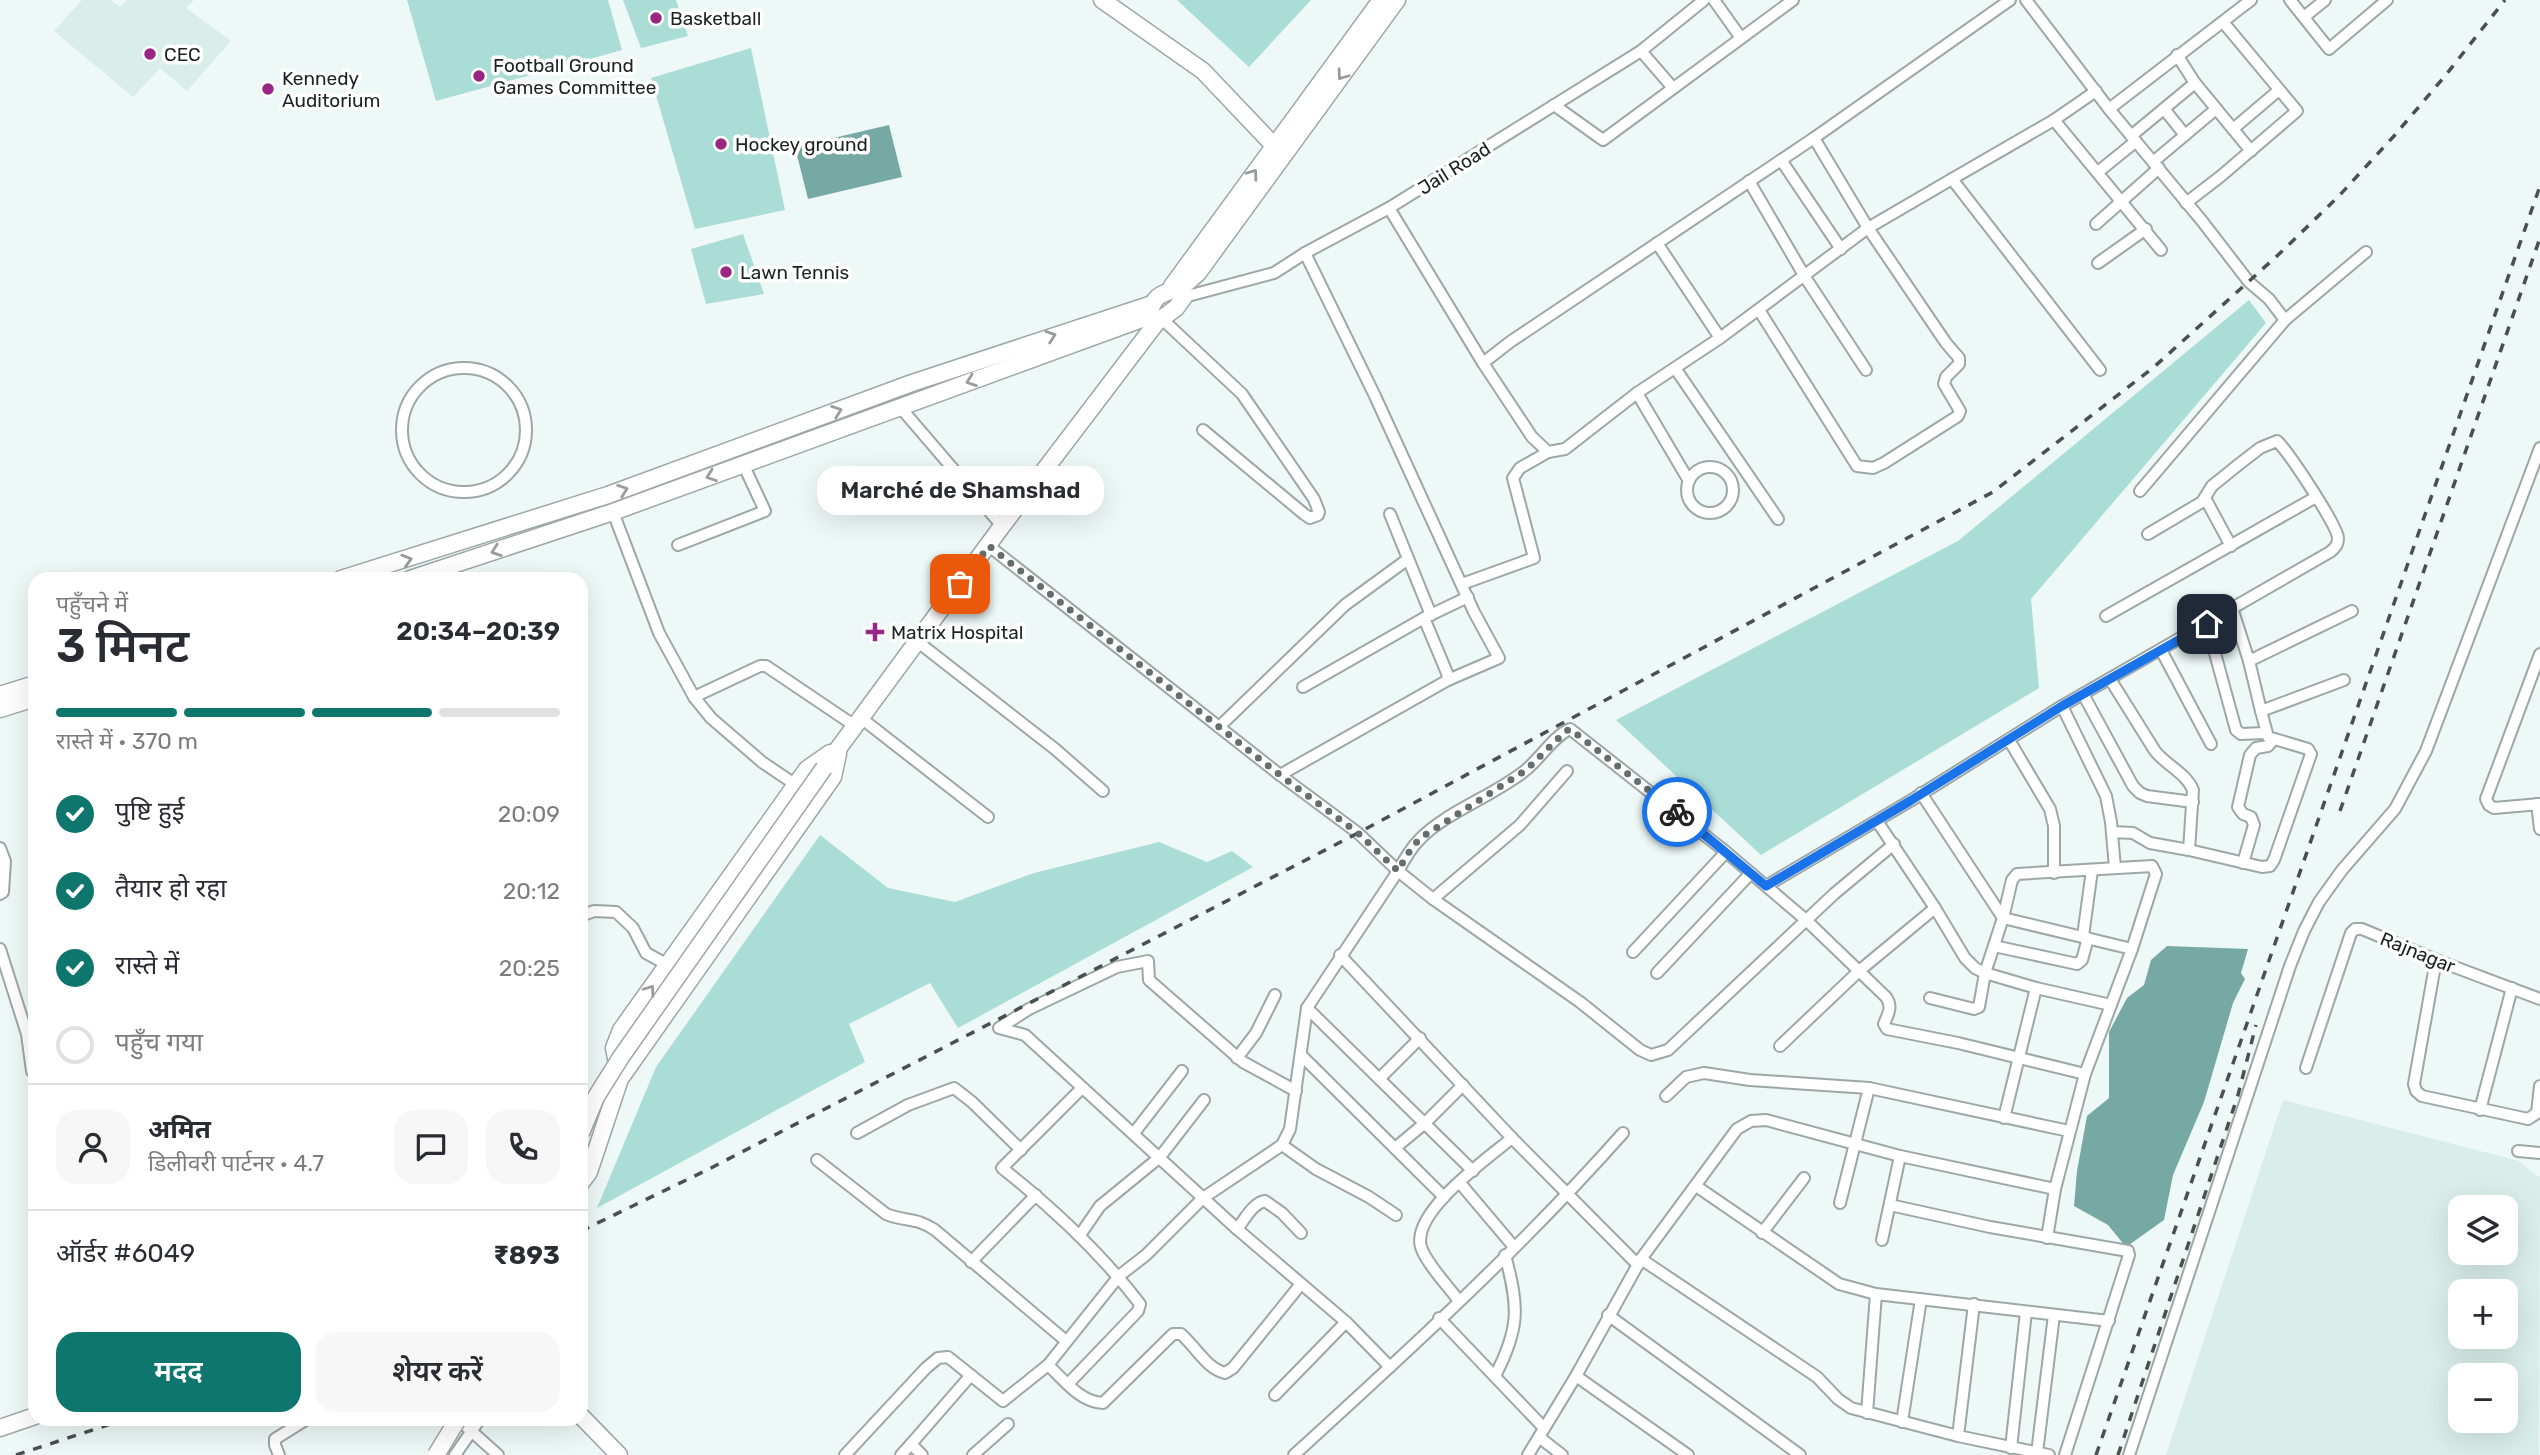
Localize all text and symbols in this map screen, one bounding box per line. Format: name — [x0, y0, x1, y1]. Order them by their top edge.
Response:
place label: Basketball — [670, 7, 761, 30]
marker: Basketball — [648, 10, 664, 26]
place label: CEC — [164, 43, 201, 66]
marker: CEC — [142, 46, 158, 62]
place label: Football Ground Games Committee — [493, 54, 656, 99]
place label: Kennedy Auditorium — [282, 67, 380, 112]
one-way arrow — [1338, 67, 1351, 80]
marker: Football Ground Games Committee — [471, 68, 487, 84]
marker: Kennedy Auditorium — [260, 81, 276, 97]
place label: Hockey ground — [735, 133, 868, 156]
marker: Hockey ground — [713, 136, 729, 152]
street label: Jail Road — [1414, 137, 1495, 200]
one-way arrow — [1245, 169, 1257, 182]
place label: Lawn Tennis — [740, 261, 849, 284]
marker: Lawn Tennis — [718, 264, 734, 280]
one-way arrow — [1045, 330, 1057, 345]
one-way arrow — [965, 373, 977, 387]
one-way arrow — [830, 406, 842, 420]
callout: Marché de Shamshad — [816, 465, 1104, 514]
one-way arrow — [705, 468, 717, 482]
text: Marché de Shamshad — [840, 476, 1081, 504]
one-way arrow — [617, 484, 629, 498]
one-way arrow — [491, 543, 503, 558]
one-way arrow — [400, 553, 412, 568]
pin — [930, 554, 990, 614]
icon: bag — [941, 565, 979, 603]
text: पहुँचने में — [56, 590, 128, 618]
pin — [2177, 594, 2237, 654]
icon: home — [2188, 605, 2226, 643]
text: 20:34–20:39 — [396, 616, 560, 647]
text: 3 मिनट — [56, 619, 189, 674]
place label: Matrix Hospital — [891, 621, 1023, 644]
marker: Matrix Hospital — [865, 622, 885, 642]
text: रास्ते में · 370 m — [56, 727, 198, 755]
courier — [1642, 777, 1712, 847]
icon: bike — [1658, 793, 1696, 831]
icon: check — [56, 795, 94, 833]
text: पुष्टि हुई — [115, 796, 185, 827]
text: 20:09 — [498, 800, 560, 828]
icon: check — [56, 872, 94, 910]
text: तैयार हो रहा — [115, 873, 227, 904]
text: 20:12 — [503, 877, 560, 905]
street label: Rajnagar — [2377, 927, 2459, 978]
icon: check — [56, 949, 94, 987]
text: रास्ते में — [115, 950, 179, 981]
text: 20:25 — [499, 954, 560, 982]
one-way arrow — [642, 985, 654, 998]
text: पहुँच गया — [115, 1027, 203, 1058]
button: person — [56, 1110, 130, 1184]
button: chat — [394, 1110, 468, 1184]
button: phone — [486, 1110, 560, 1184]
text: अमित — [148, 1114, 211, 1145]
text: डिलीवरी पार्टनर · 4.7 — [148, 1149, 324, 1177]
map controls — [2448, 1195, 2518, 1433]
button: layers — [2448, 1195, 2518, 1265]
text: ऑर्डर #6049 — [56, 1238, 195, 1269]
text: ₹893 — [493, 1240, 560, 1271]
button: + — [2448, 1279, 2518, 1349]
button: मदद — [56, 1332, 301, 1412]
button: शेयर करें — [315, 1332, 560, 1412]
button: − — [2448, 1363, 2518, 1433]

